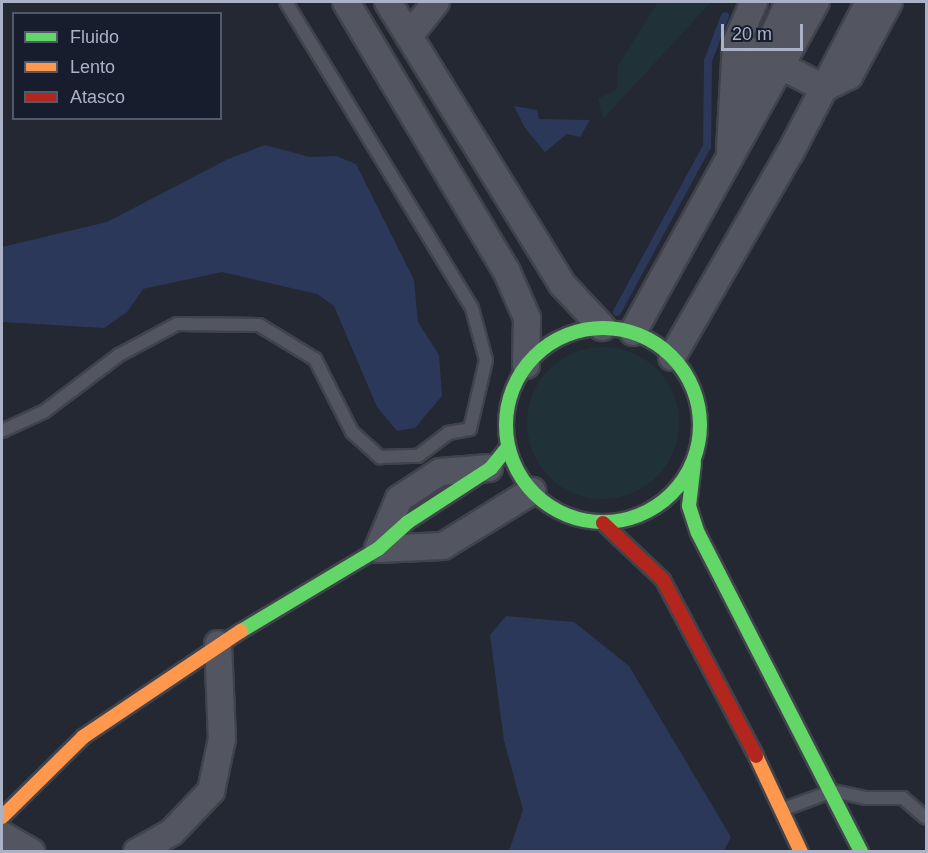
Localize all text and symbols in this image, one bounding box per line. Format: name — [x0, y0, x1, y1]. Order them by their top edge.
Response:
legend — [12, 12, 222, 120]
scale bar — [724, 12, 806, 50]
text: 20 m — [732, 24, 772, 44]
text: Fluido — [70, 27, 119, 47]
text: Lento — [70, 57, 115, 77]
text: Atasco — [70, 87, 125, 107]

